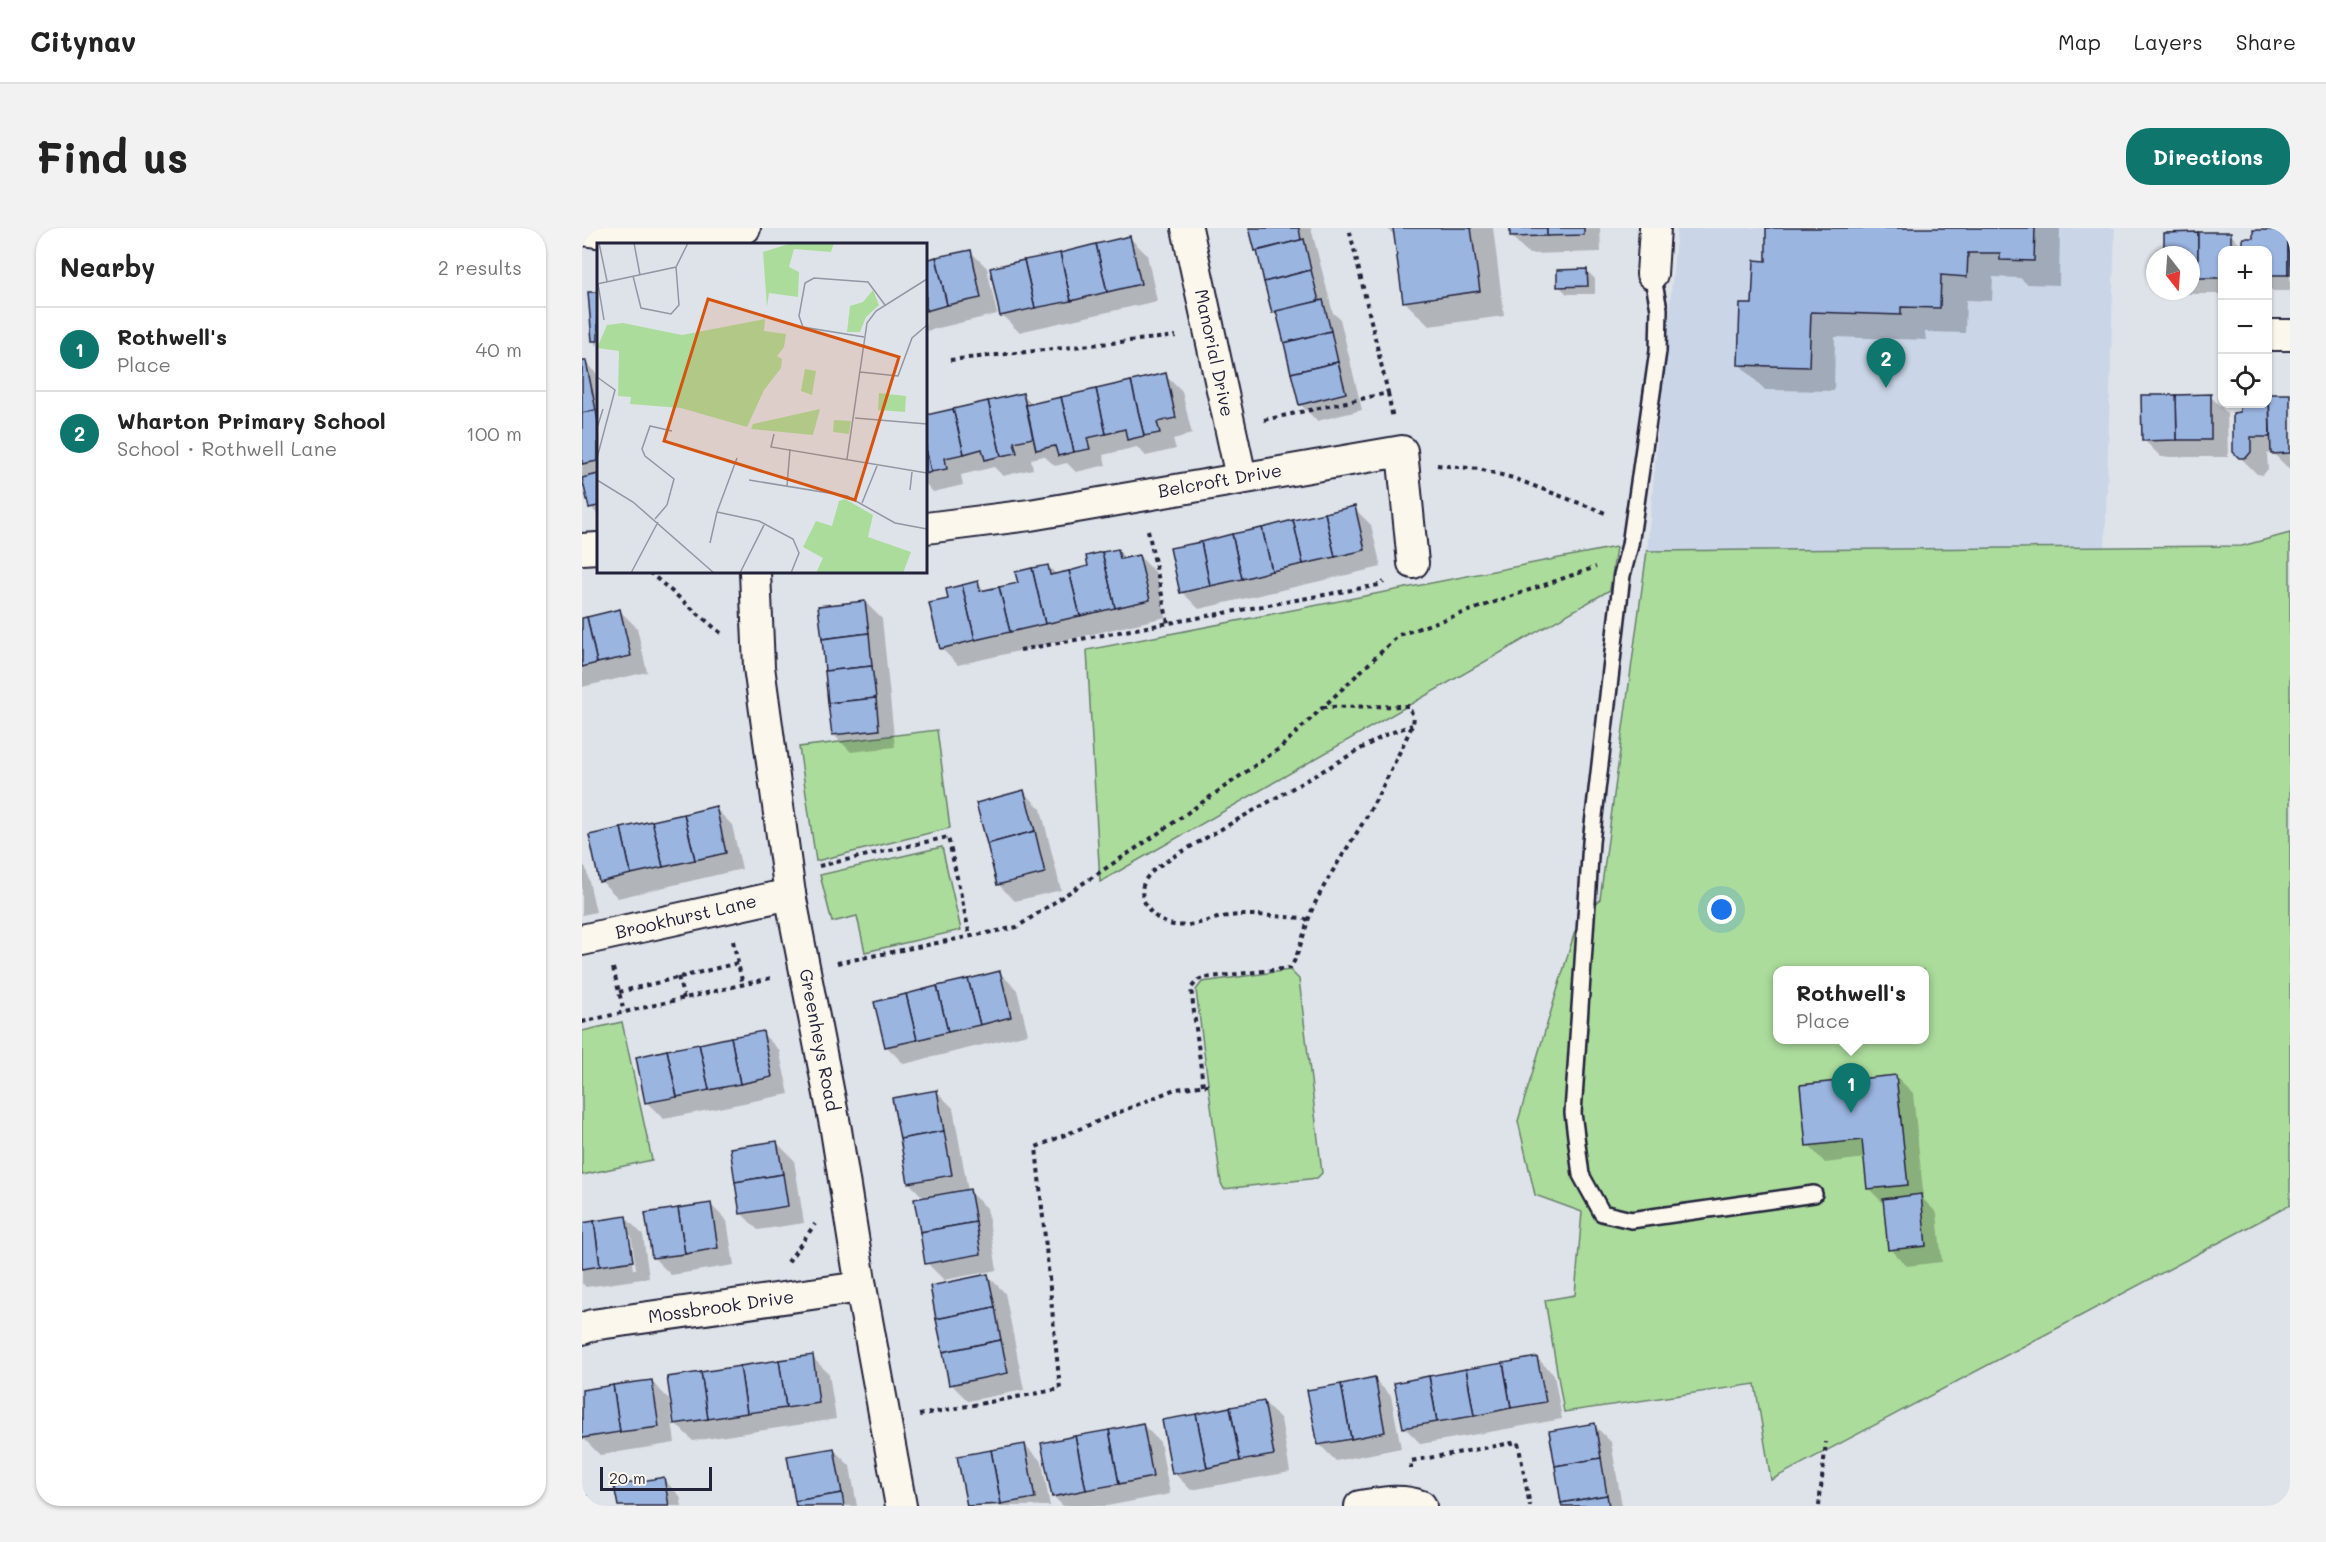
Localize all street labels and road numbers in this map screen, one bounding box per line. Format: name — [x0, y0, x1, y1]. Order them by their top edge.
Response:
street label: Manorial Drive — [1190, 287, 1240, 419]
street label: Belcroft Drive — [1156, 457, 1284, 503]
street label: Brookhurst Lane — [613, 888, 759, 944]
street label: Greenheys Road — [794, 967, 846, 1113]
street label: Mossbrook Drive — [646, 1284, 795, 1328]

